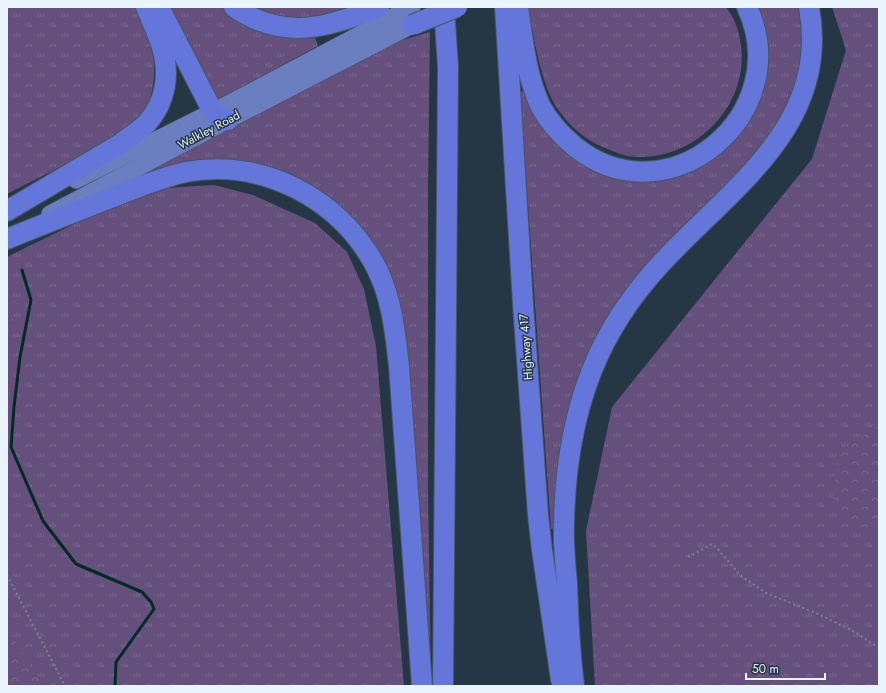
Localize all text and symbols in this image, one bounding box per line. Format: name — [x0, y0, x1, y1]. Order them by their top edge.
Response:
street label: Walkley Road — [175, 106, 243, 154]
street label: Highway 417 — [515, 313, 537, 381]
scale bar — [746, 655, 825, 681]
text: 50 m — [752, 660, 779, 678]

